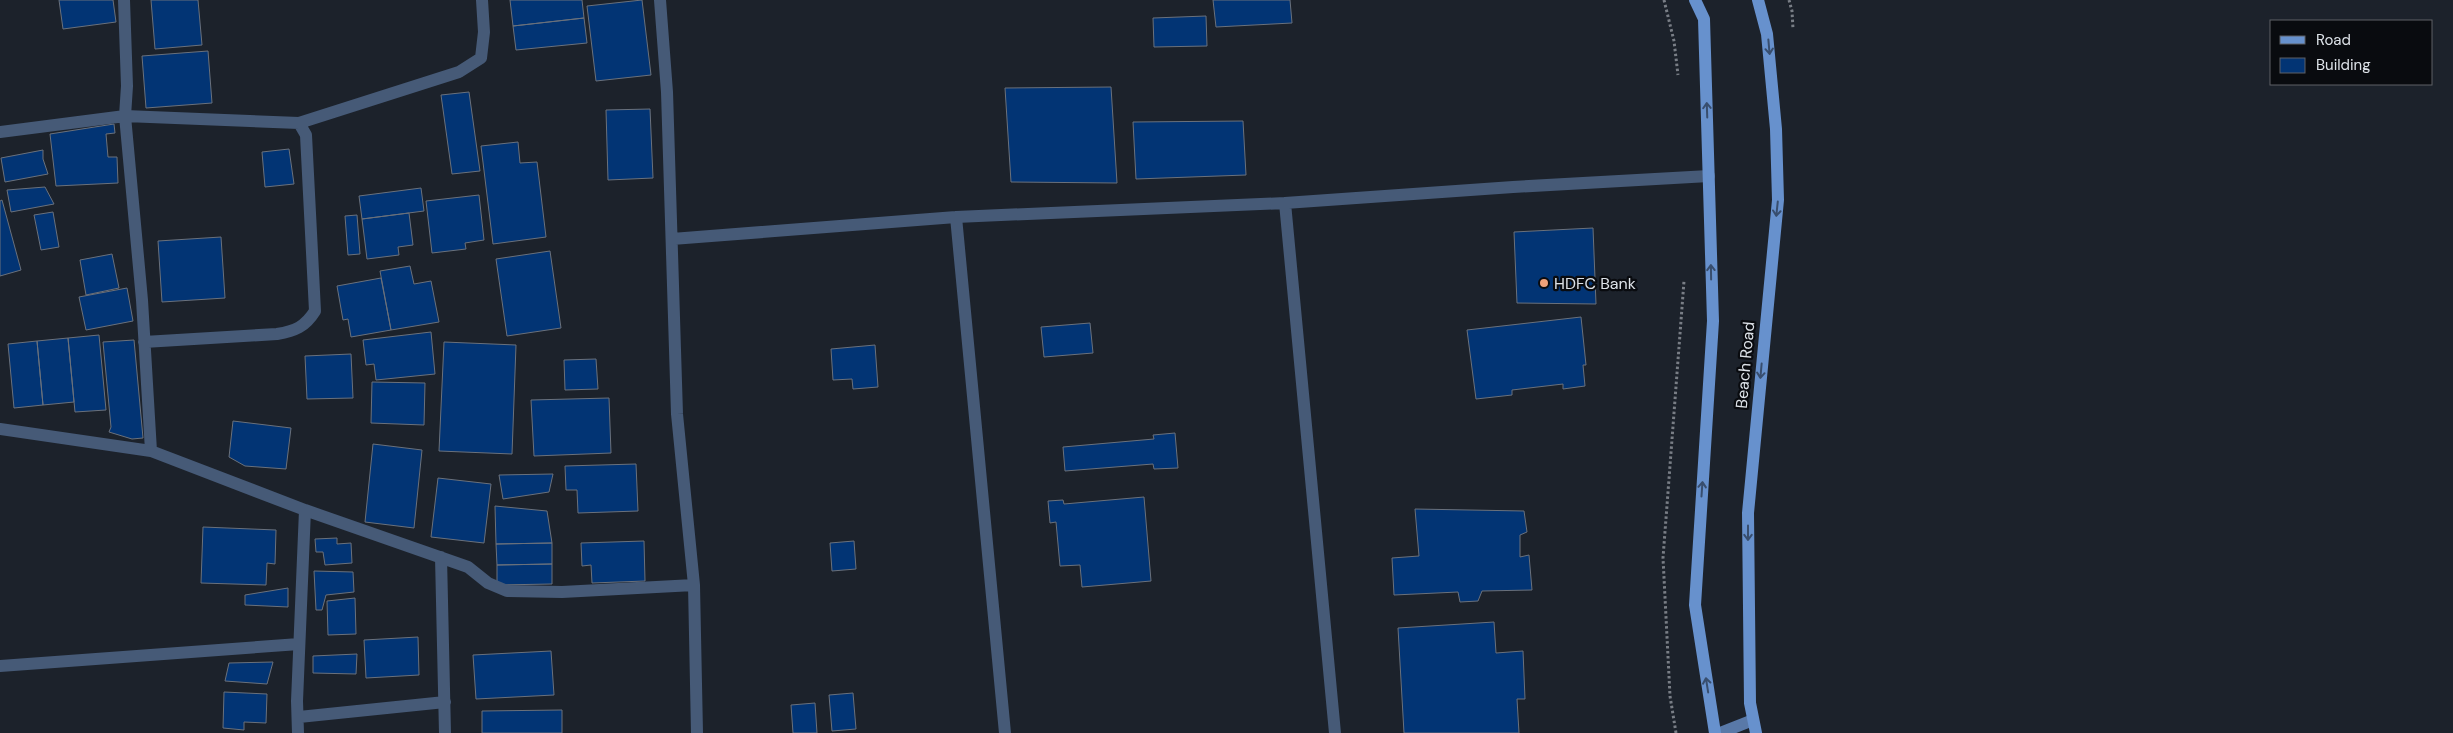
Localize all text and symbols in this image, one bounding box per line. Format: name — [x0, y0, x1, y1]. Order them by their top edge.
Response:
legend — [2270, 20, 2433, 85]
text: Road — [2316, 30, 2351, 50]
one-way arrow — [1764, 39, 1773, 55]
text: Building — [2316, 55, 2371, 75]
one-way arrow — [1702, 102, 1712, 118]
one-way arrow — [1772, 201, 1782, 217]
one-way arrow — [1706, 265, 1716, 281]
place label: HDFC Bank — [1554, 273, 1636, 294]
marker: HDFC Bank — [1538, 277, 1550, 289]
street label: Beach Road — [1731, 321, 1759, 409]
one-way arrow — [1756, 363, 1766, 379]
one-way arrow — [1698, 481, 1707, 497]
one-way arrow — [1743, 524, 1753, 541]
one-way arrow — [1702, 677, 1712, 693]

